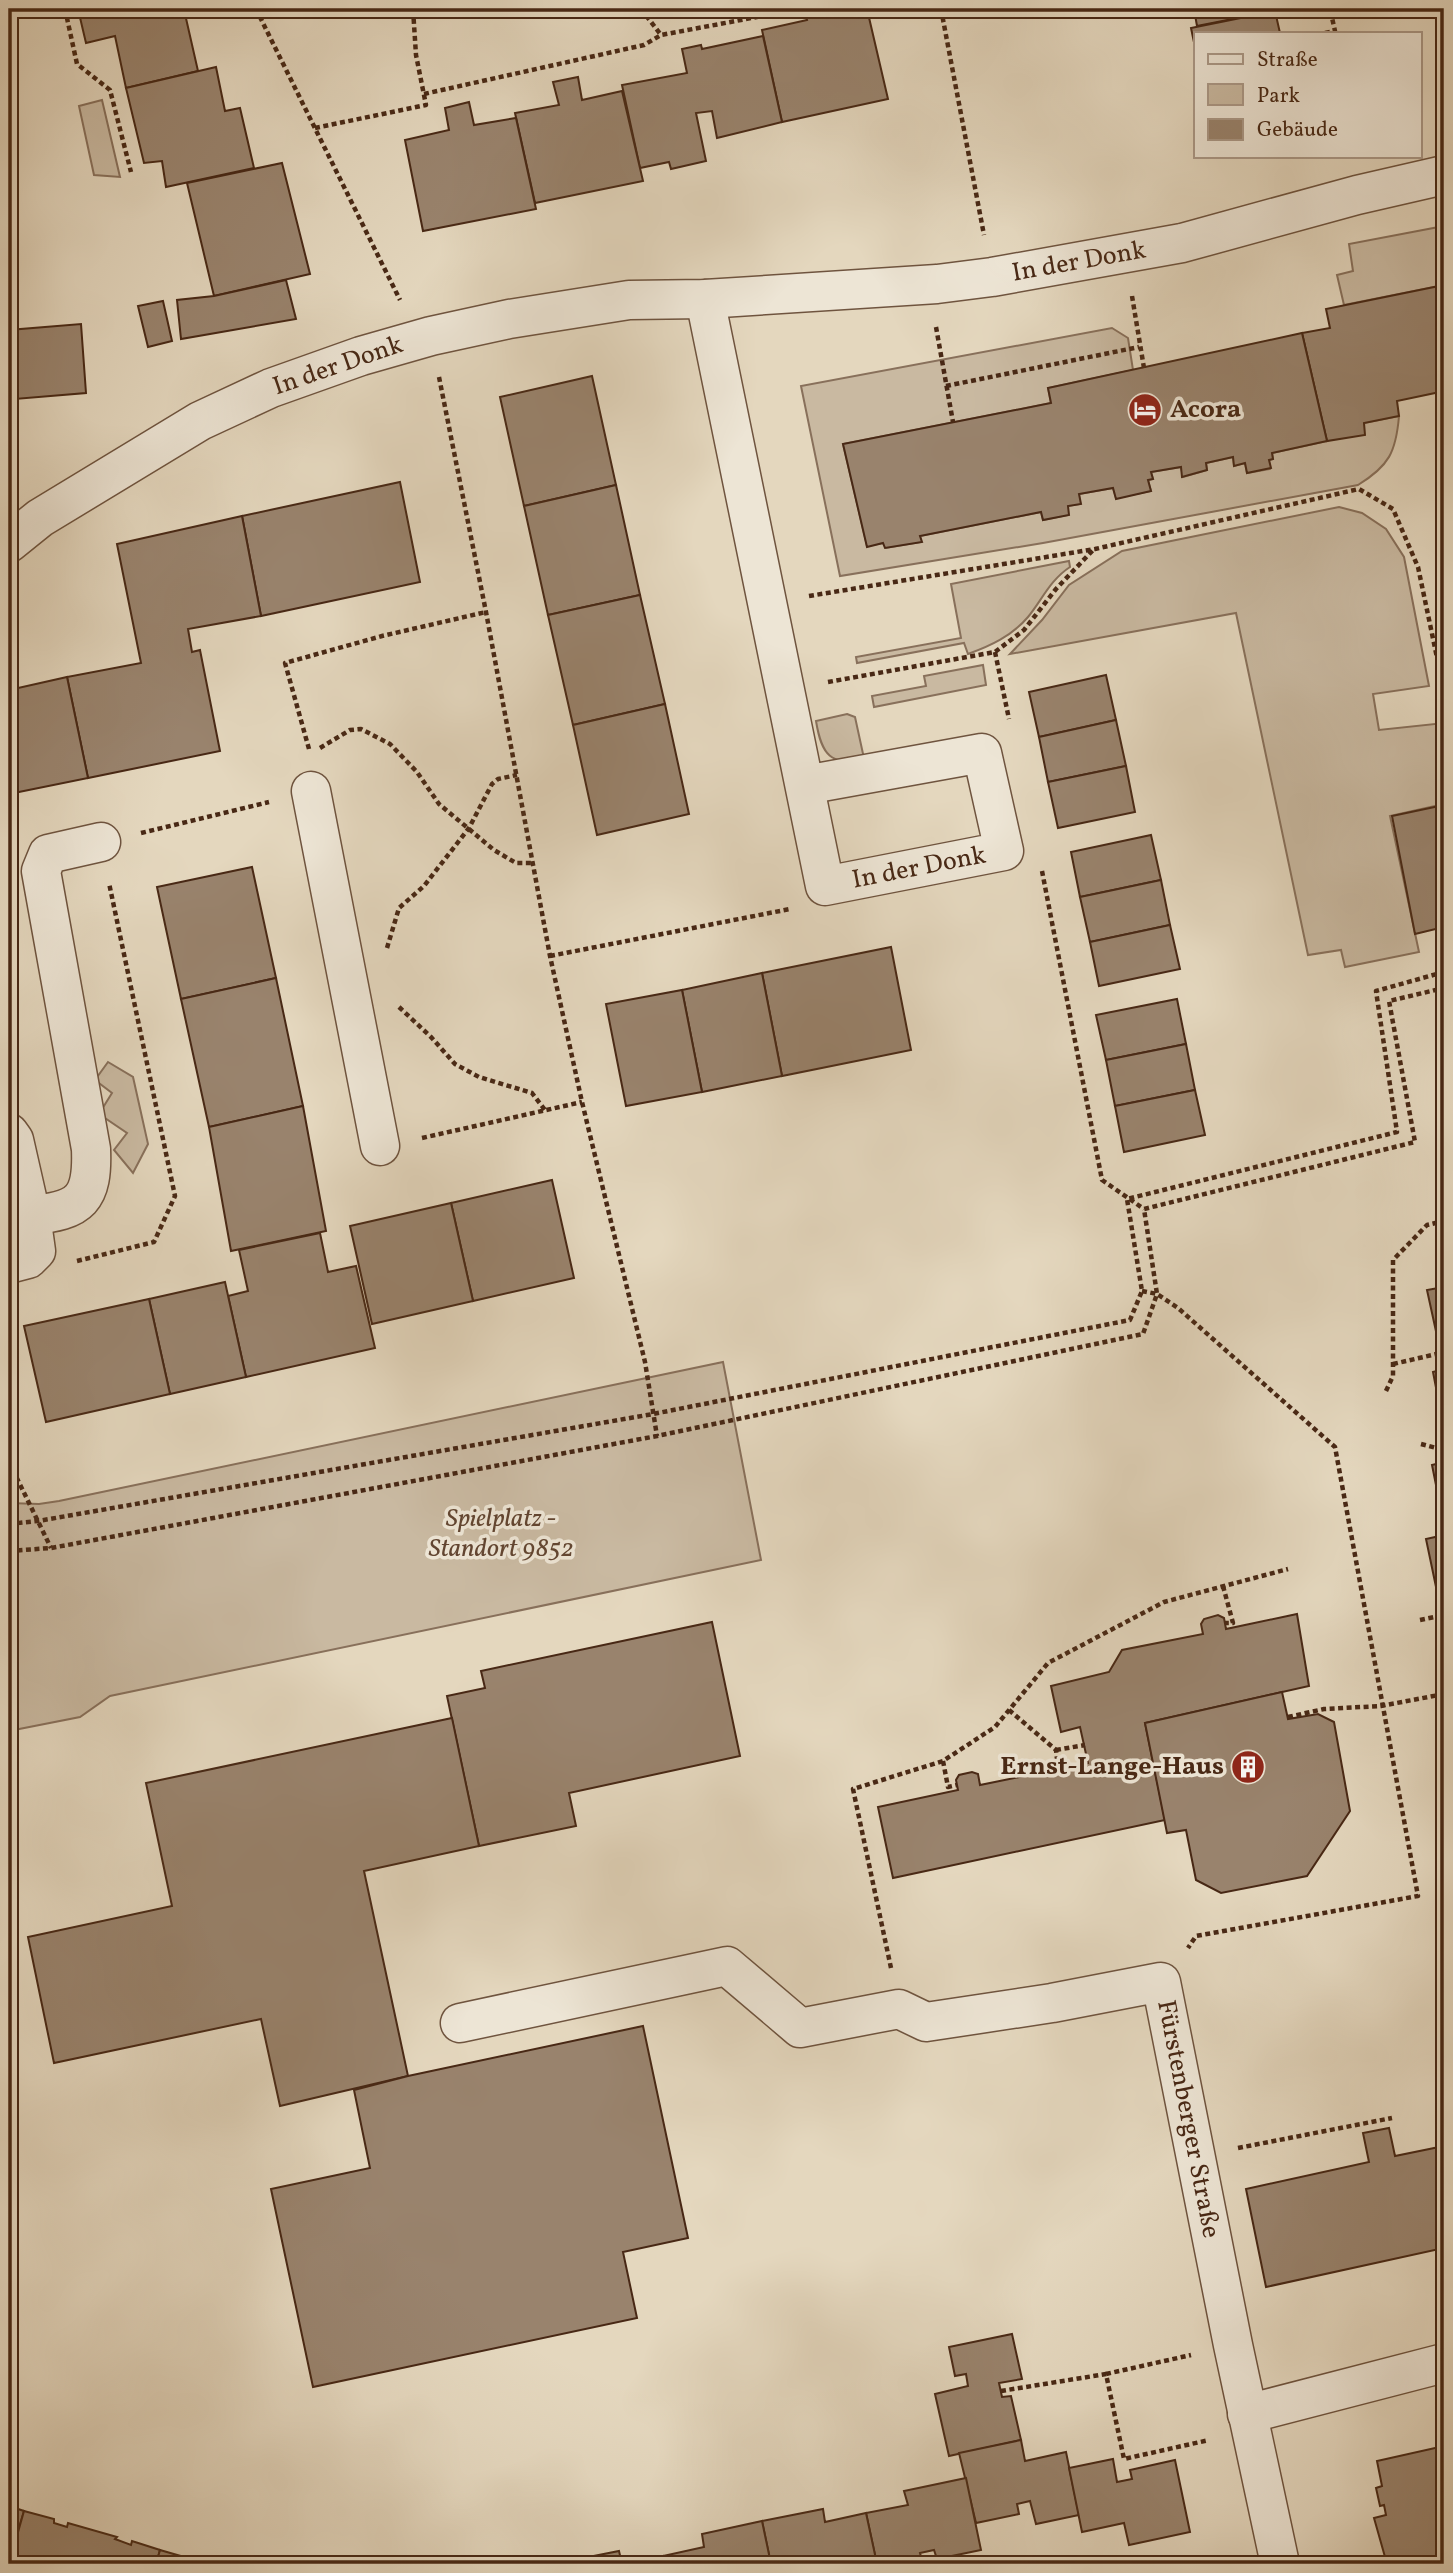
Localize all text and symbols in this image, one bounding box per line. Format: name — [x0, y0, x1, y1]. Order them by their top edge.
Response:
legend — [1194, 32, 1422, 158]
text: Straße — [1257, 46, 1318, 75]
text: Park — [1257, 82, 1300, 111]
text: Gebäude — [1257, 116, 1338, 145]
street label: In der Donk — [1009, 233, 1149, 291]
street label: In der Donk — [268, 327, 408, 405]
hotel icon: Acora — [1126, 391, 1164, 429]
place label: Acora — [1170, 392, 1241, 428]
street label: In der Donk — [849, 837, 989, 899]
park label: Spielplatz - Standort 9852 — [428, 1501, 574, 1567]
building icon: Ernst-Lange-Haus — [1229, 1748, 1267, 1786]
place label: Ernst-Lange-Haus — [1000, 1749, 1224, 1785]
street label: Fürstenberger Straße — [1147, 1997, 1229, 2241]

